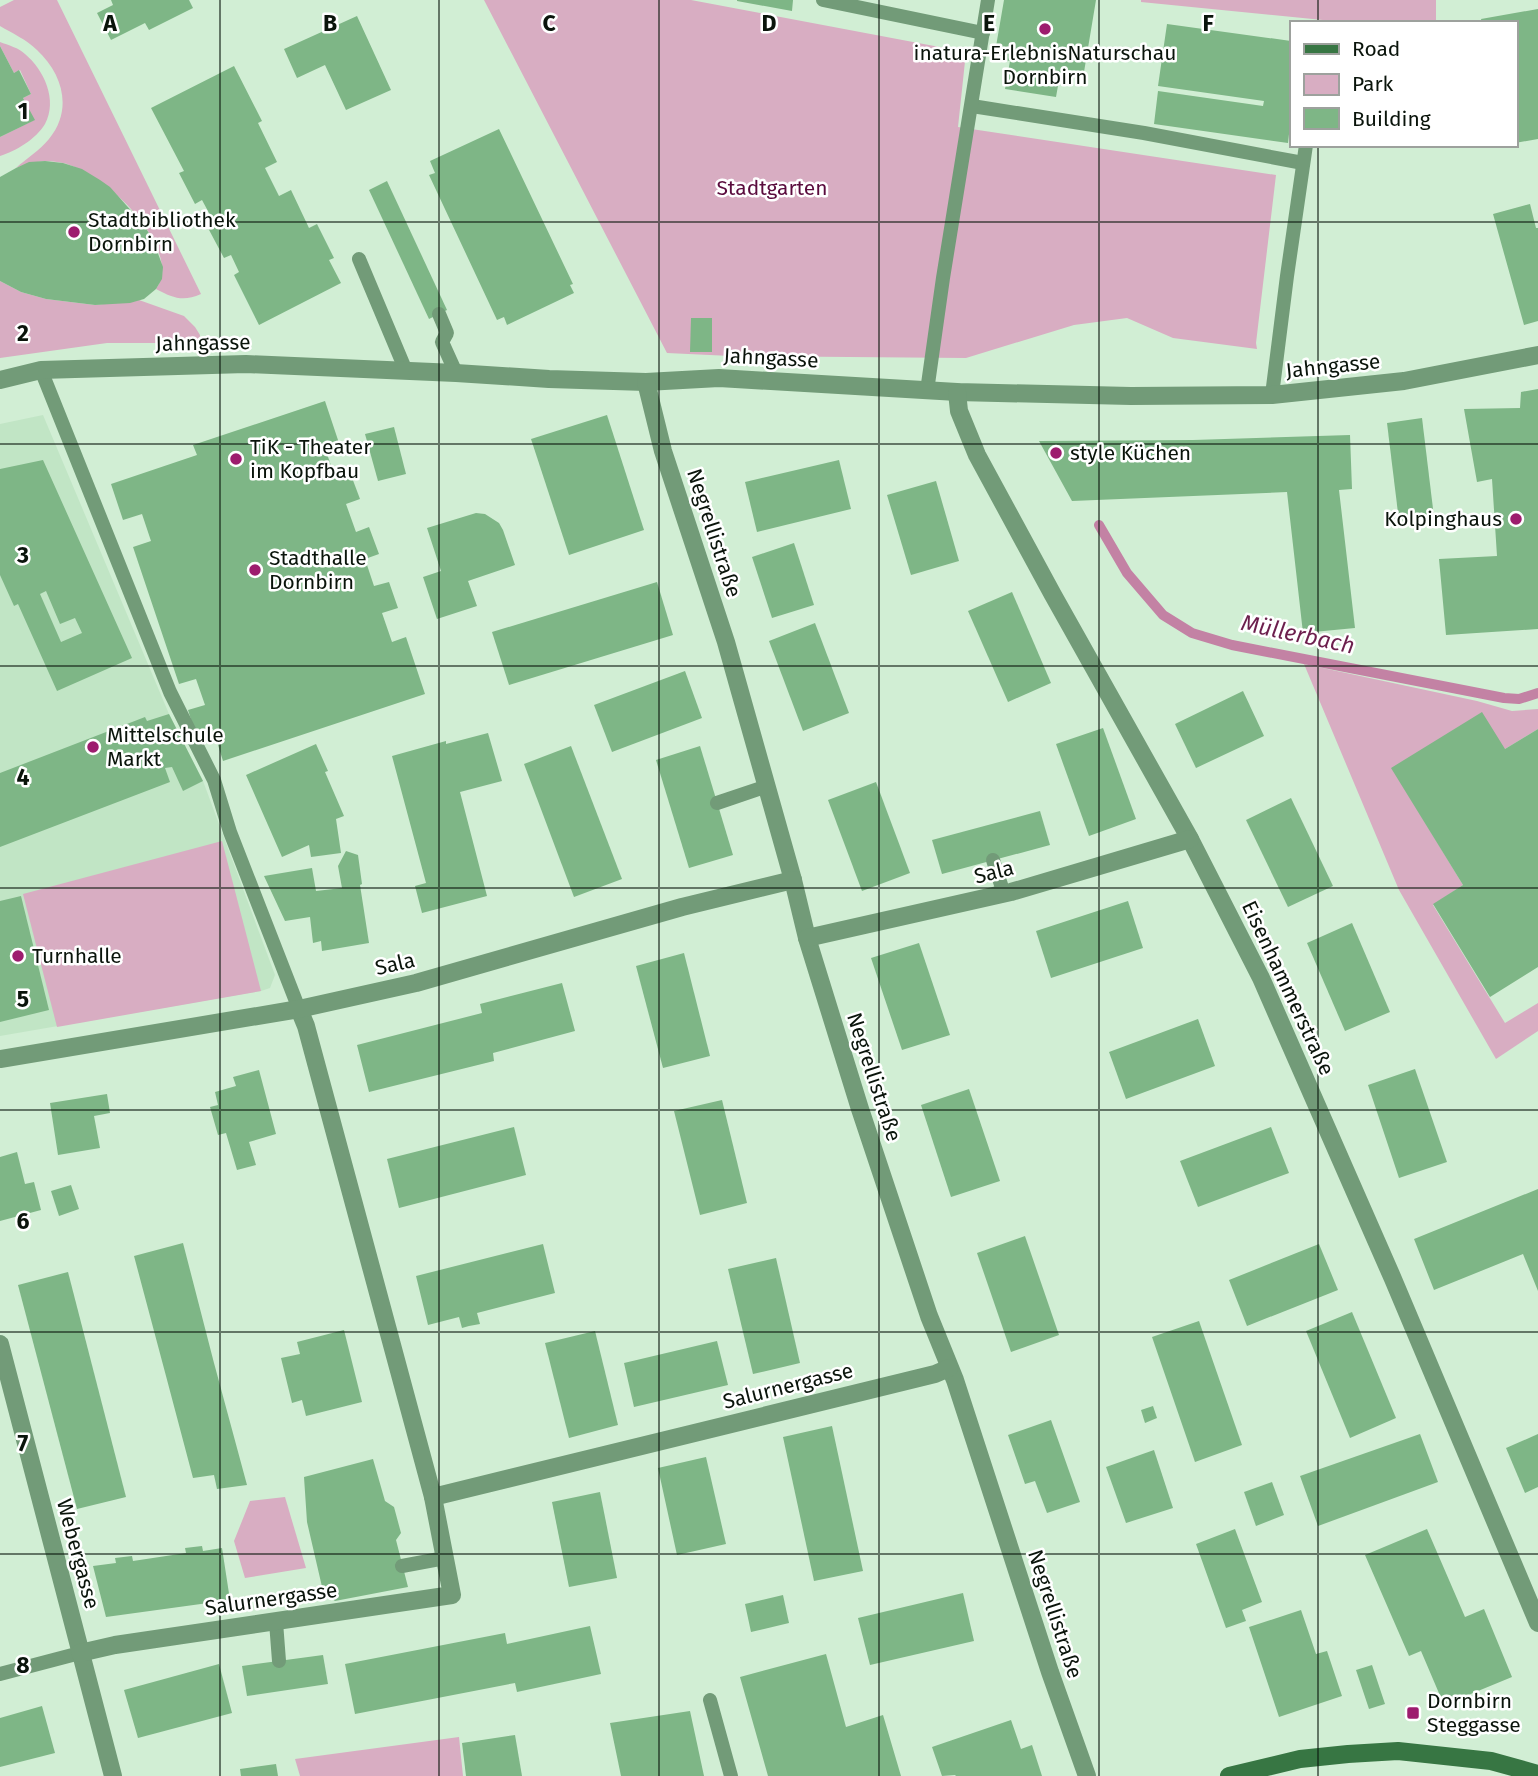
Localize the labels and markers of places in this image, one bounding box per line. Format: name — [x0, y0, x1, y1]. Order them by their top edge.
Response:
marker: inatura-ErlebnisNaturschau Dornbirn — [1037, 21, 1053, 37]
place label: inatura-ErlebnisNaturschau Dornbirn — [914, 40, 1176, 90]
place label: Stadtbibliothek Dornbirn — [88, 207, 236, 257]
marker: Stadtbibliothek Dornbirn — [66, 224, 82, 240]
place label: TiK - Theater im Kopfbau — [250, 434, 371, 484]
place label: style Küchen — [1070, 440, 1191, 466]
marker: style Küchen — [1048, 445, 1064, 461]
marker: TiK - Theater im Kopfbau — [228, 451, 244, 467]
place label: Kolpinghaus — [1384, 506, 1502, 532]
marker: Kolpinghaus — [1508, 511, 1524, 527]
place label: Stadthalle Dornbirn — [269, 545, 367, 595]
marker: Stadthalle Dornbirn — [247, 562, 263, 578]
place label: Mittelschule Markt — [107, 722, 224, 772]
marker: Mittelschule Markt — [85, 739, 101, 755]
place label: Turnhalle — [32, 943, 122, 969]
marker: Turnhalle — [10, 948, 26, 964]
place label: Dornbirn Steggasse — [1427, 1688, 1521, 1738]
marker: Dornbirn Steggasse — [1405, 1705, 1421, 1721]

